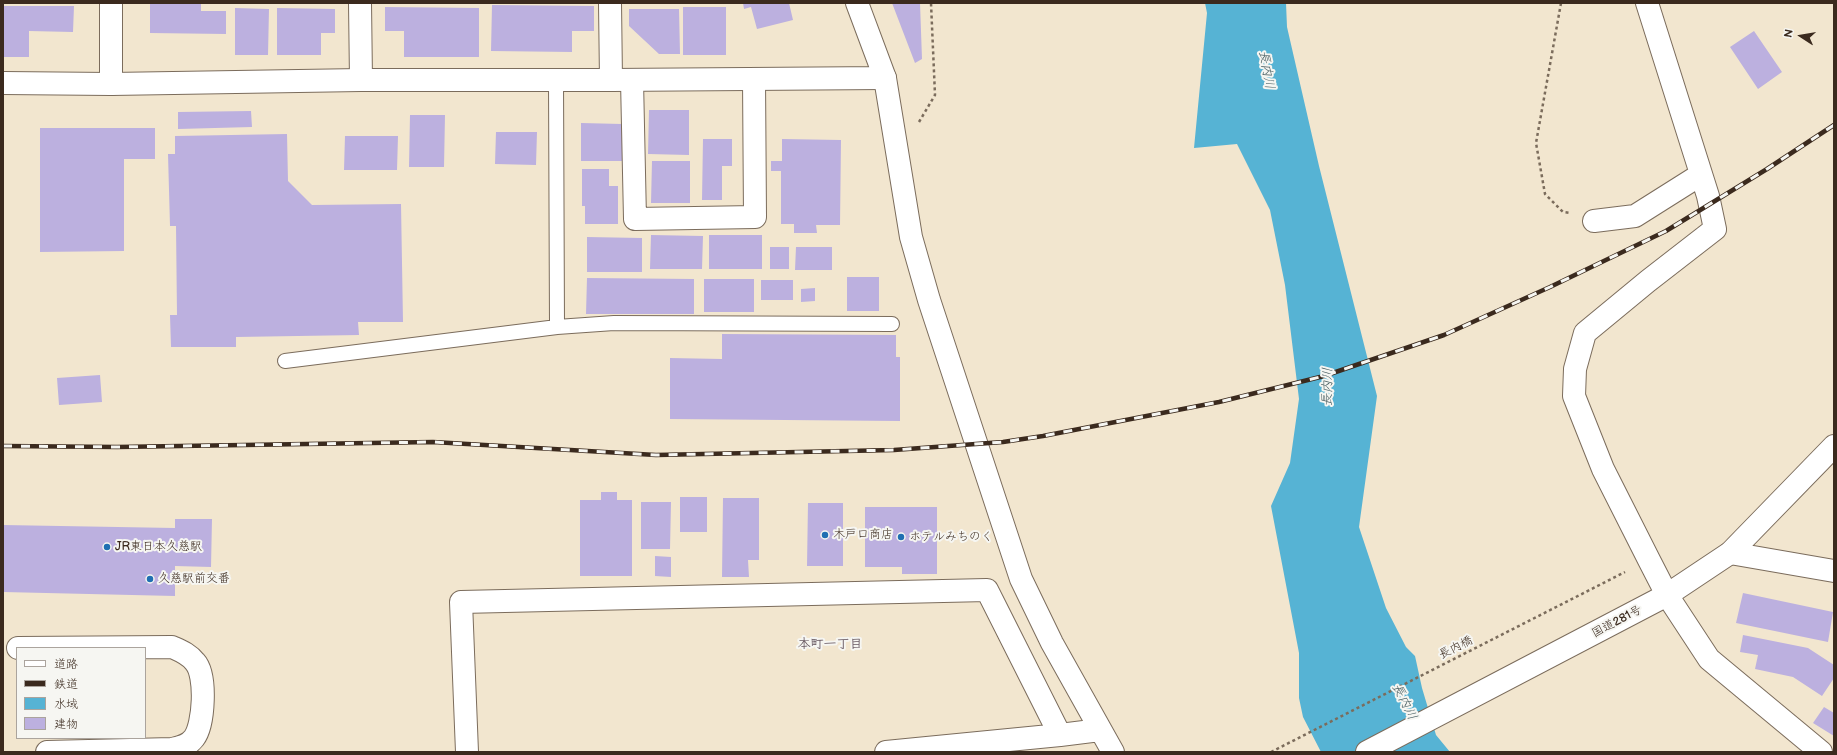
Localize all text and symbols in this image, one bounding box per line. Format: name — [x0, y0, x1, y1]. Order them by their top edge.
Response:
north arrow — [1781, 16, 1821, 56]
text: N — [1782, 28, 1796, 39]
water label: 長内川 — [1255, 49, 1277, 91]
water label: 長内川 — [1320, 367, 1336, 407]
place label: 木戸口商店 — [833, 528, 893, 542]
marker: 木戸口商店 — [820, 530, 830, 540]
place label: ホテルみちのく — [909, 530, 993, 544]
marker: ホテルみちのく — [896, 532, 906, 542]
place label: JR東日本久慈駅 — [115, 540, 202, 554]
marker: JR東日本久慈駅 — [102, 542, 112, 552]
place label: 久慈駅前交番 — [158, 572, 230, 586]
marker: 久慈駅前交番 — [145, 574, 155, 584]
street label: 国道281号 — [1589, 603, 1645, 641]
street label: 長内橋 — [1437, 633, 1475, 663]
district label: 本町一丁目 — [798, 637, 862, 653]
legend — [16, 647, 146, 739]
text: 道路 — [54, 657, 78, 672]
text: 鉄道 — [54, 677, 78, 692]
water label: 長内川 — [1388, 681, 1420, 723]
text: 水域 — [54, 697, 78, 712]
text: 建物 — [54, 717, 78, 732]

